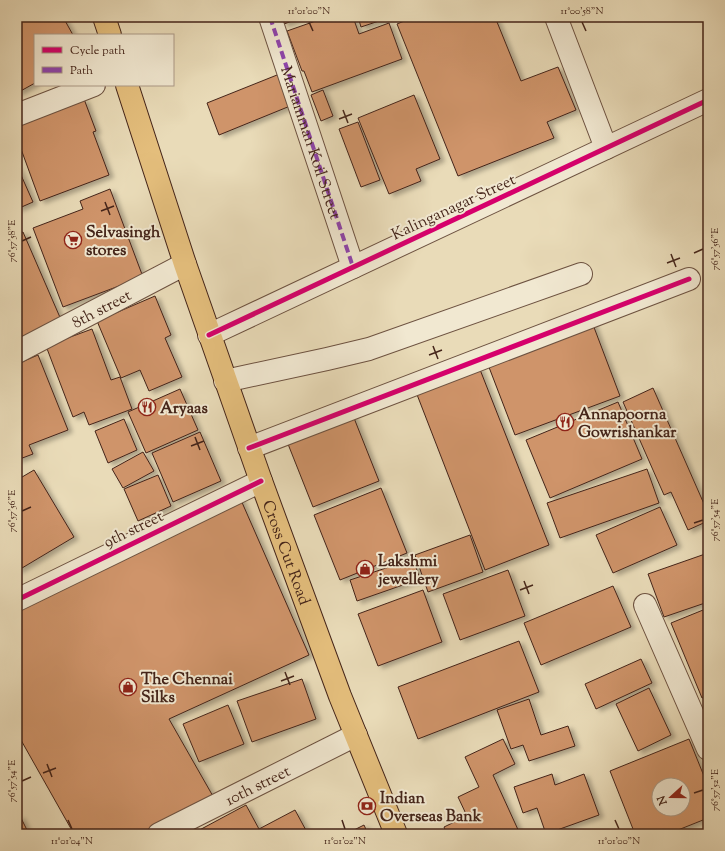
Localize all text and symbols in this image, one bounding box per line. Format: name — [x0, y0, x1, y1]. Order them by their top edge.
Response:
text: 11°01'00"N — [288, 4, 330, 19]
text: 11°00'58"N — [561, 4, 603, 19]
legend — [34, 34, 174, 86]
text: Cycle path — [70, 42, 125, 60]
text: Path — [70, 62, 93, 80]
street label: Mariamman Koil Street — [273, 63, 346, 223]
street label: Kalinganagar Street — [388, 169, 520, 247]
text: 76°57'58"E — [5, 220, 20, 262]
place label: Selvasingh stores — [86, 222, 161, 263]
text: 76°57'56"E — [708, 228, 723, 270]
supermarket icon: Selvasingh stores — [63, 230, 83, 250]
street label: 8th street — [68, 285, 137, 335]
restaurant icon: Aryaas — [137, 397, 157, 417]
place label: Aryaas — [160, 398, 208, 421]
place label: Annapoorna Gowrishankar — [578, 404, 677, 445]
restaurant icon: Annapoorna Gowrishankar — [555, 412, 575, 432]
text: 76°57'56"E — [5, 490, 20, 532]
street label: Cross Cut Road — [255, 497, 315, 609]
text: 76°57'54"E — [708, 499, 723, 541]
street label: 9th street — [100, 506, 168, 555]
place label: Lakshmi jewellery — [378, 551, 439, 592]
shop icon: Lakshmi jewellery — [355, 559, 375, 579]
place label: The Chennai Silks — [141, 669, 233, 710]
shop icon: The Chennai Silks — [118, 677, 138, 697]
text: 76°57'54"E — [5, 760, 20, 802]
street label: 10th street — [222, 761, 295, 813]
text: 76°57'52"E — [708, 769, 723, 811]
north arrow — [651, 777, 691, 817]
place label: Indian Overseas Bank — [380, 788, 482, 829]
text: N — [653, 793, 672, 808]
bank icon: Indian Overseas Bank — [357, 796, 377, 816]
text: 11°01'04"N — [51, 834, 93, 849]
text: 11°01'02"N — [324, 834, 366, 849]
text: 11°01'00"N — [598, 834, 640, 849]

